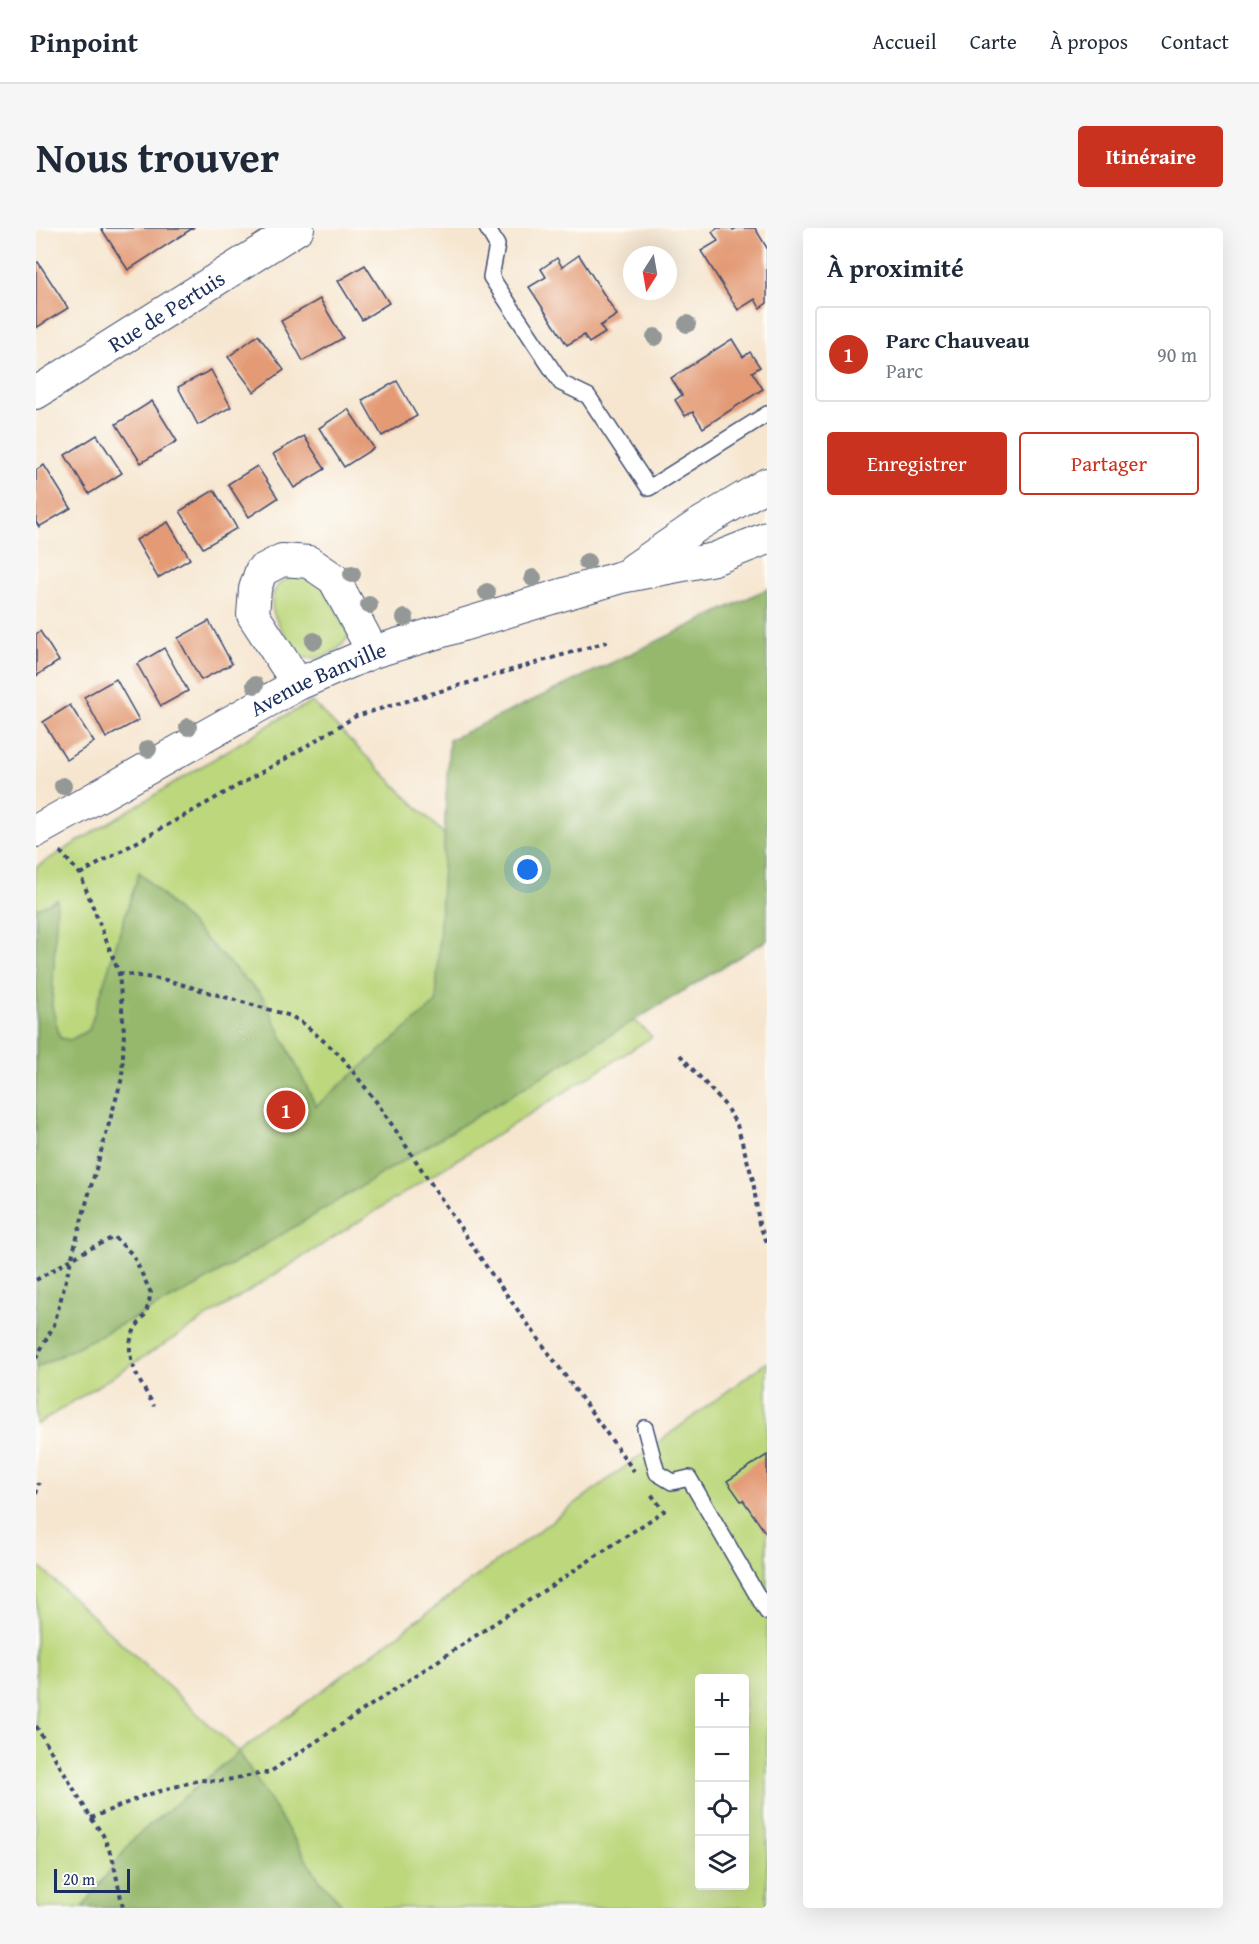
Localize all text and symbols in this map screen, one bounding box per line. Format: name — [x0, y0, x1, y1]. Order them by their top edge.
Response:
text: Pinpoint — [30, 21, 138, 62]
text: Accueil — [872, 26, 937, 57]
text: Carte — [970, 26, 1017, 57]
text: À propos — [1050, 26, 1128, 57]
text: Contact — [1161, 26, 1229, 57]
text: Nous trouver — [36, 126, 279, 187]
button: Itinéraire — [1078, 126, 1223, 187]
north arrow — [623, 246, 677, 300]
text: À proximité — [827, 248, 964, 287]
street label: Rue de Pertuis — [102, 262, 231, 360]
text: Parc Chauveau — [886, 324, 1030, 356]
text: 1 — [843, 340, 854, 369]
text: 90 m — [1157, 340, 1197, 369]
text: Parc — [886, 356, 923, 385]
button: Enregistrer — [827, 432, 1007, 495]
button: Partager — [1019, 432, 1199, 495]
street label: Avenue Banville — [244, 633, 390, 724]
your location — [513, 855, 542, 884]
pin: 1 — [266, 1088, 306, 1132]
map controls — [695, 1674, 749, 1890]
button: + — [695, 1674, 749, 1728]
button: − — [695, 1728, 749, 1782]
button: locate — [695, 1782, 749, 1836]
button: layers — [695, 1836, 749, 1890]
scale bar — [54, 1866, 130, 1894]
text: 20 m — [63, 1867, 95, 1891]

